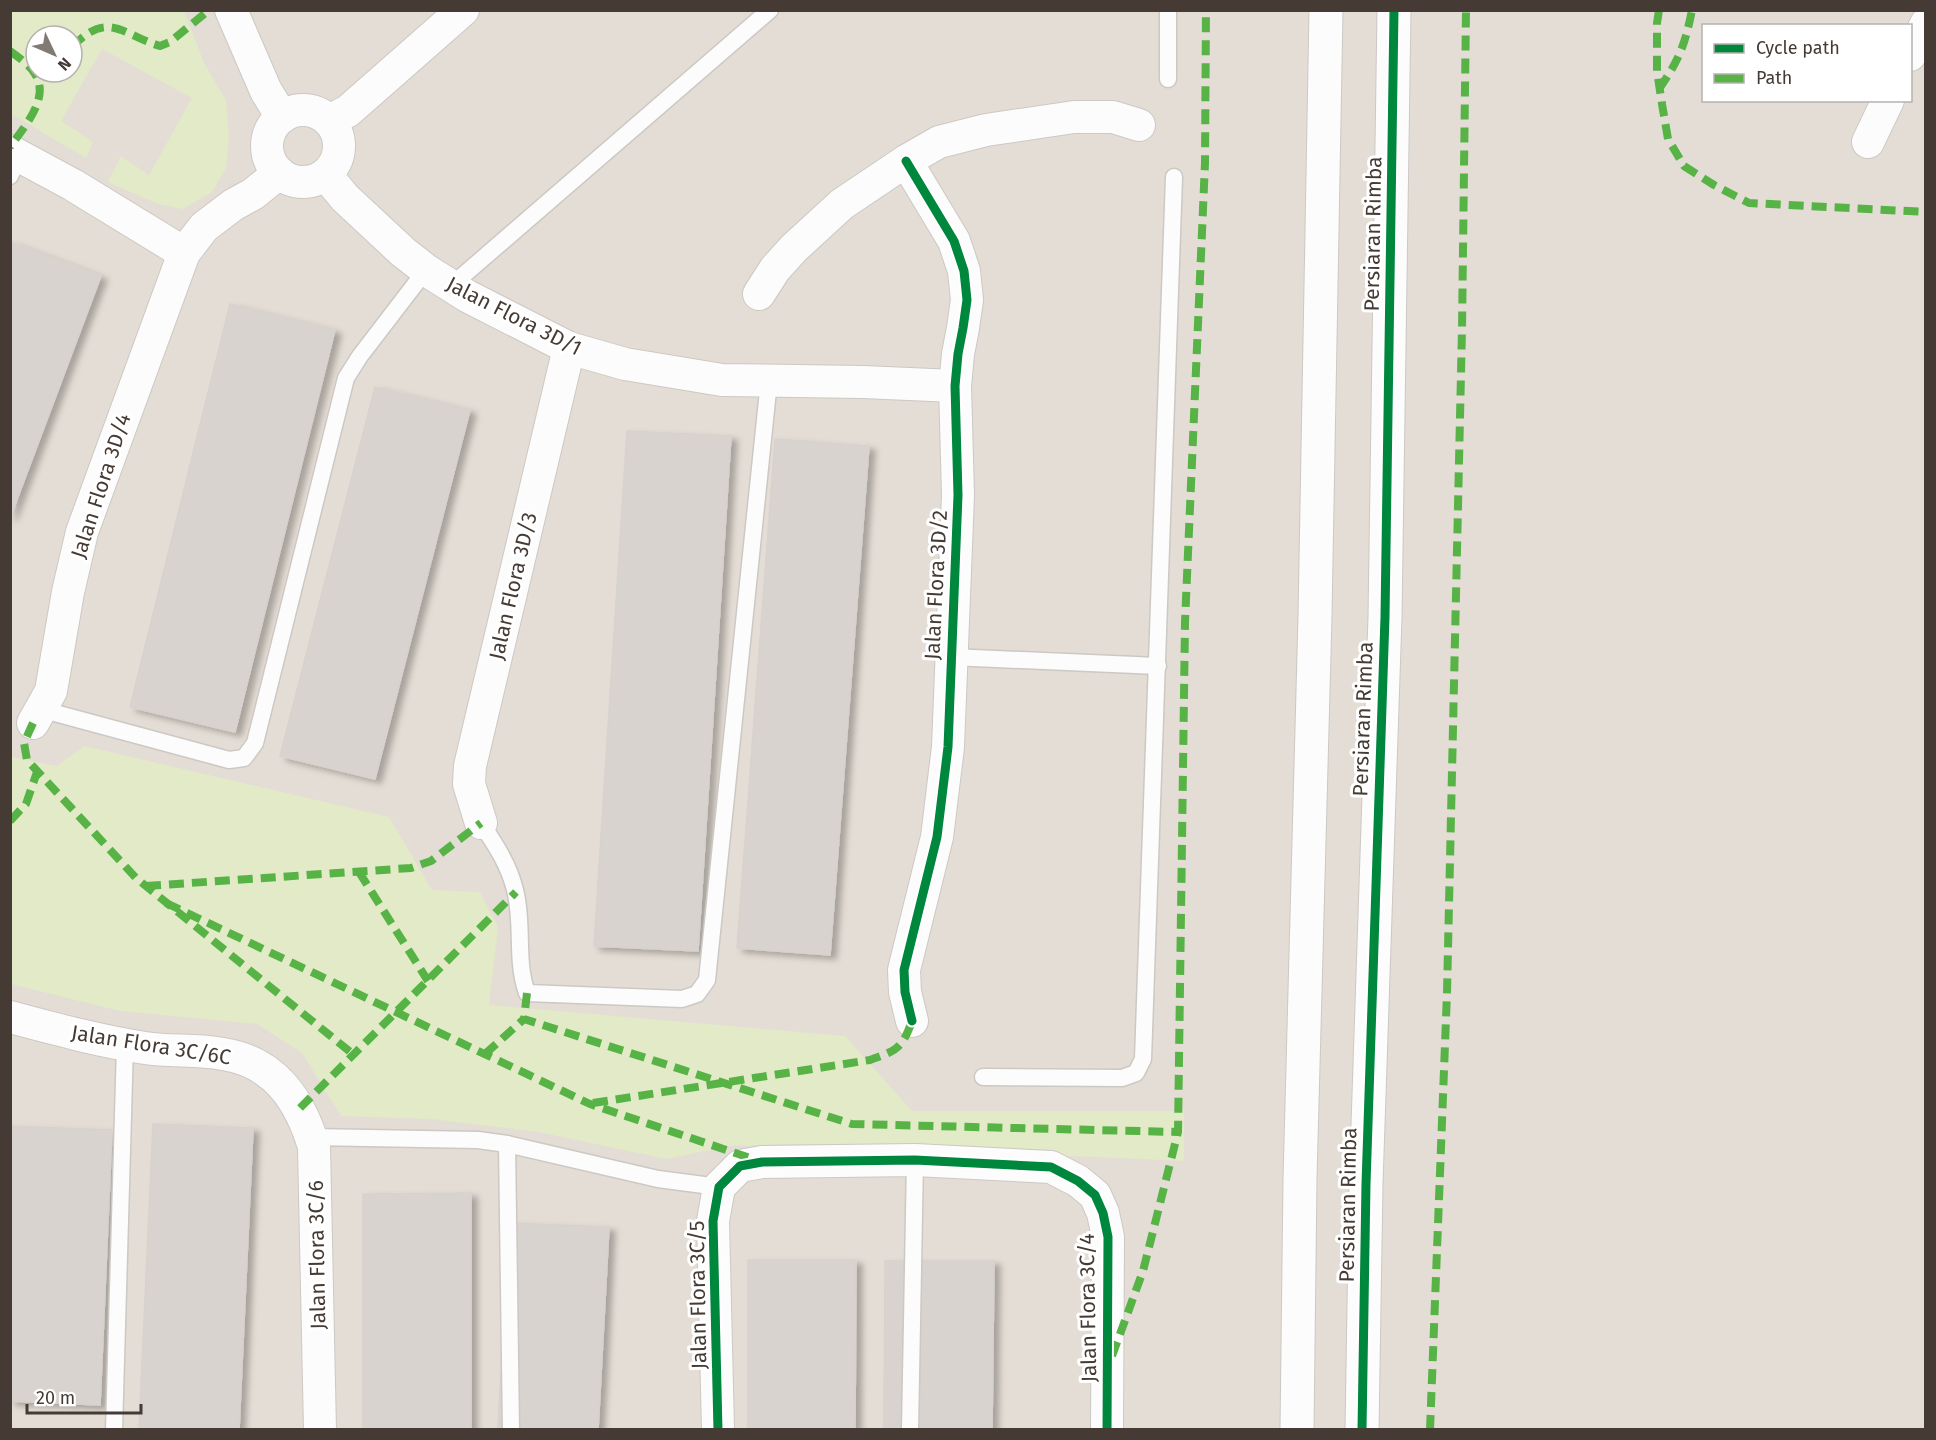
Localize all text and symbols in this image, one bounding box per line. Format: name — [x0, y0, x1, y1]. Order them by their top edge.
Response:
north arrow — [24, 24, 84, 84]
legend — [1702, 24, 1912, 102]
text: Cycle path — [1756, 37, 1840, 59]
text: N — [54, 54, 75, 74]
text: Path — [1756, 67, 1792, 89]
street label: Persiaran Rimba — [1359, 156, 1387, 312]
street label: Jalan Flora 3D/1 — [442, 271, 586, 361]
street label: Jalan Flora 3D/4 — [65, 410, 137, 562]
street label: Jalan Flora 3D/2 — [919, 509, 953, 661]
street label: Jalan Flora 3D/3 — [483, 510, 543, 662]
street label: Persiaran Rimba — [1347, 641, 1379, 797]
street label: Jalan Flora 3C/6C — [69, 1020, 233, 1070]
street label: Persiaran Rimba — [1334, 1127, 1362, 1283]
street label: Jalan Flora 3C/6 — [303, 1180, 331, 1330]
street label: Jalan Flora 3C/5 — [684, 1220, 712, 1370]
street label: Jalan Flora 3C/4 — [1074, 1233, 1102, 1383]
scale bar — [27, 1377, 141, 1415]
text: 20 m — [36, 1387, 75, 1409]

